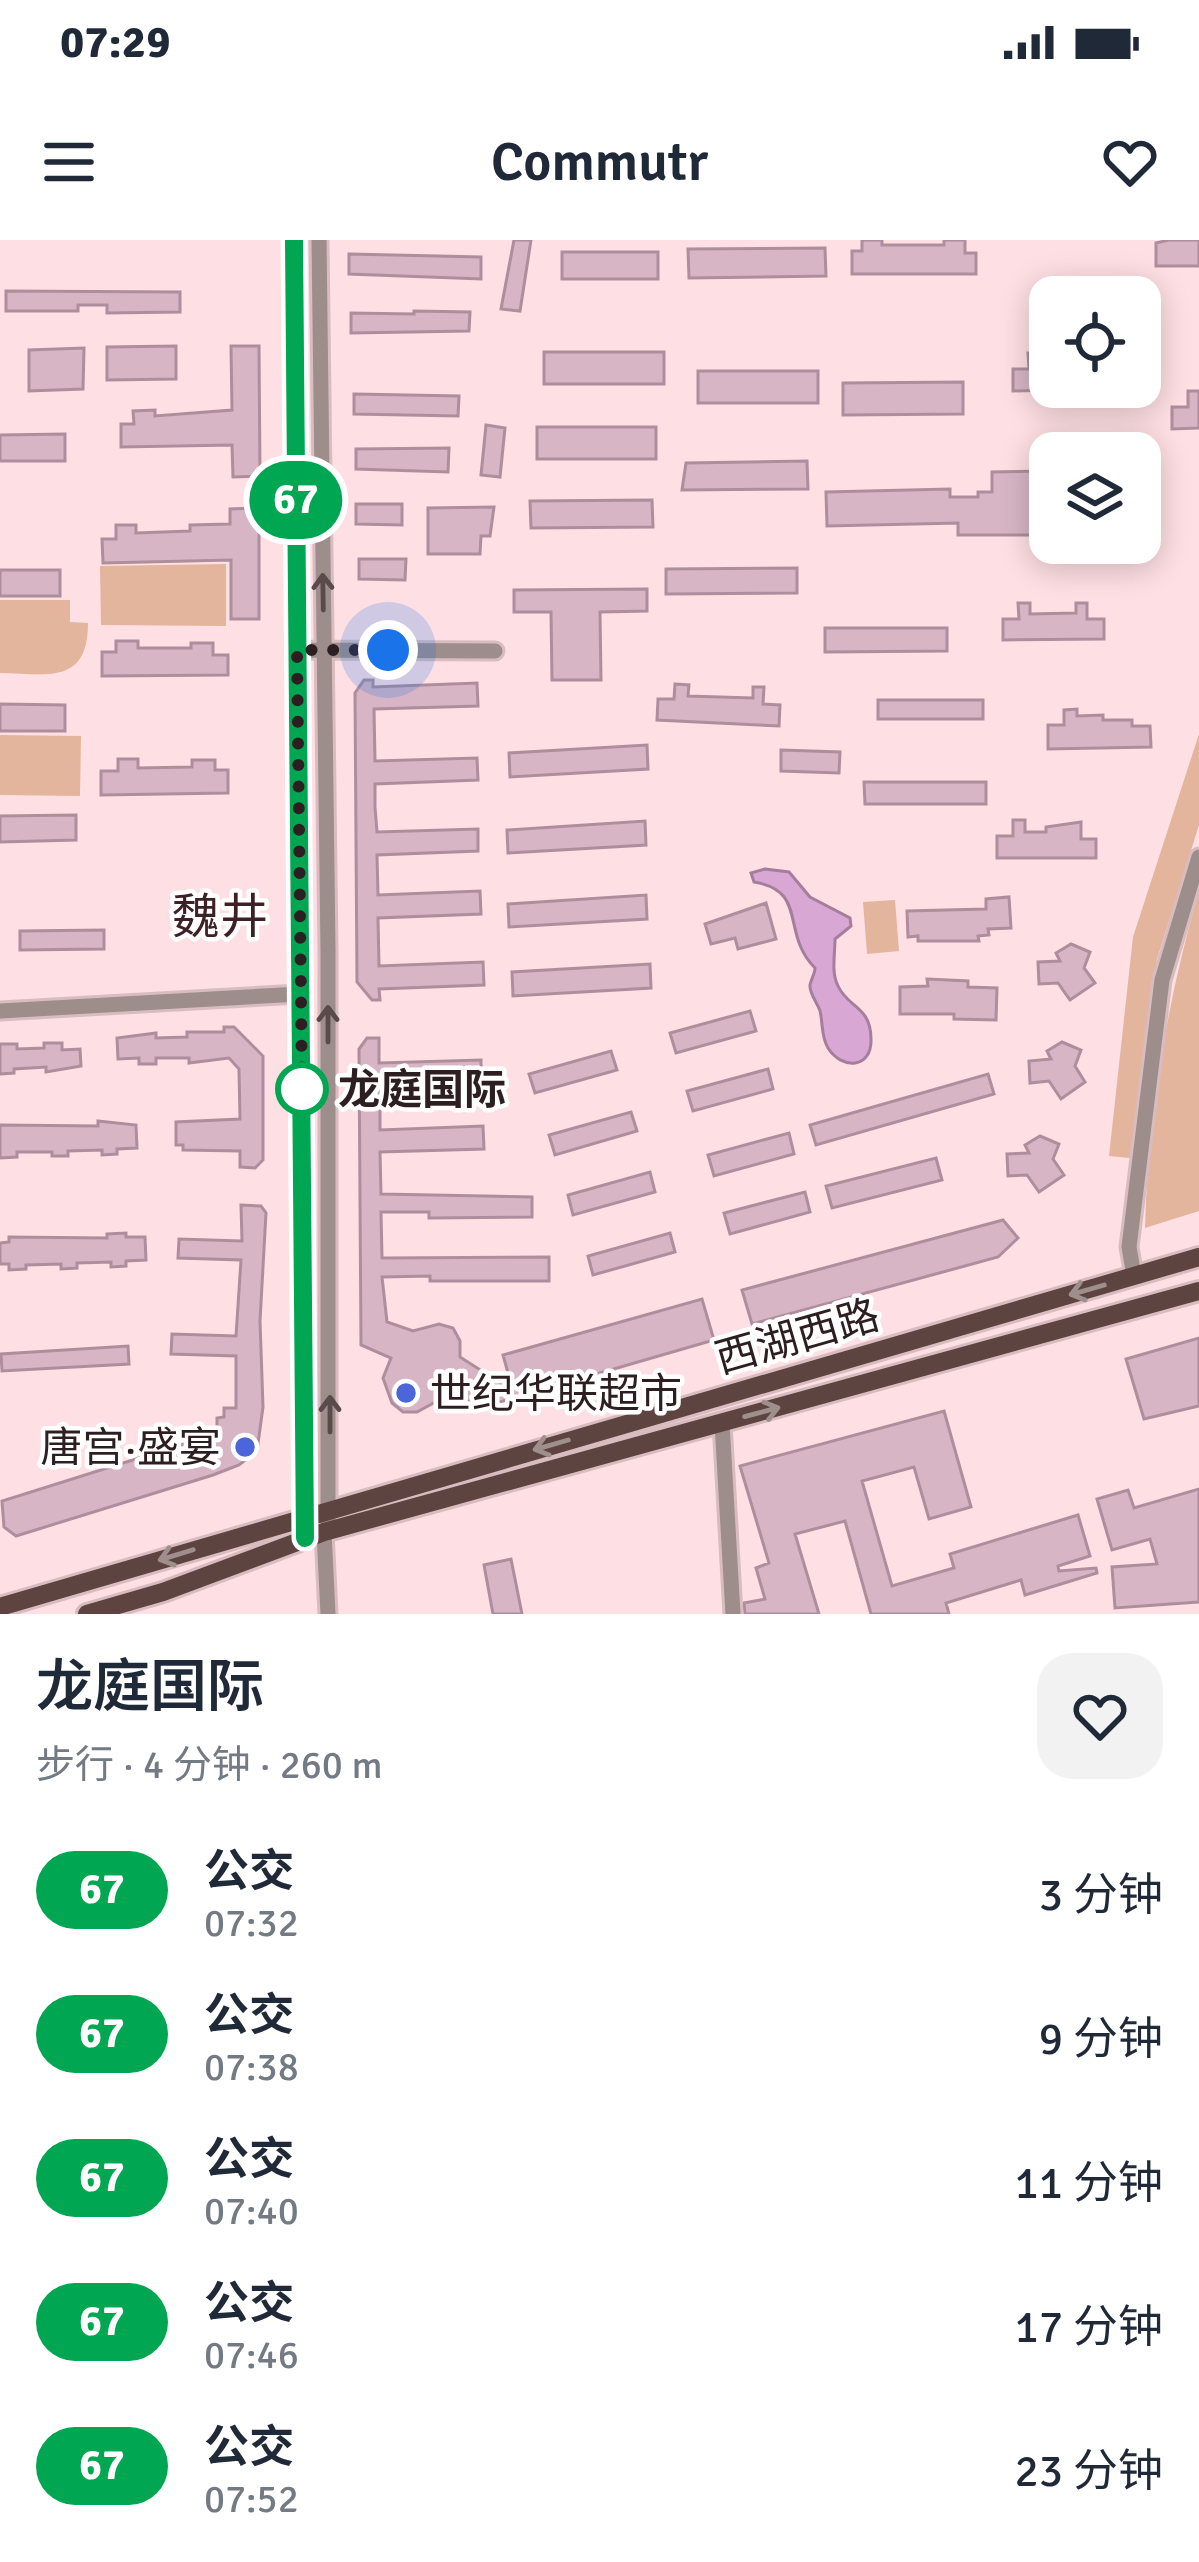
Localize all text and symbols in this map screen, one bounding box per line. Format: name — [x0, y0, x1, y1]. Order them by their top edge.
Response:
text: 07:29 — [60, 15, 170, 70]
icon: menu — [36, 129, 102, 195]
text: Commutr — [491, 129, 708, 196]
icon: heart — [1097, 129, 1163, 195]
map controls — [1029, 276, 1161, 564]
button: locate — [1029, 276, 1161, 408]
button: layers — [1029, 432, 1161, 564]
line badge: 67 — [242, 461, 350, 539]
text: 67 — [273, 474, 319, 525]
one-way arrow — [312, 573, 334, 612]
your location — [358, 620, 418, 680]
district label: 魏井 — [172, 888, 268, 947]
one-way arrow — [317, 1005, 339, 1044]
marker: 龙庭国际 — [277, 1064, 327, 1114]
place label: 龙庭国际 — [338, 1065, 506, 1116]
one-way arrow — [1068, 1280, 1106, 1302]
street label: 西湖西路 — [710, 1290, 885, 1385]
place label: 世纪华联超市 — [430, 1369, 682, 1420]
marker: 世纪华联超市 — [393, 1380, 419, 1406]
one-way arrow — [318, 1395, 341, 1434]
one-way arrow — [742, 1399, 780, 1421]
place label: 唐宫·盛宴 — [40, 1423, 221, 1474]
marker: 唐宫·盛宴 — [232, 1434, 258, 1460]
one-way arrow — [533, 1435, 571, 1457]
one-way arrow — [158, 1545, 196, 1567]
text: 龙庭国际 — [36, 1652, 264, 1723]
button: heart — [1037, 1653, 1163, 1779]
text: 步行 · 4 分钟 · 260 m — [36, 1741, 383, 1789]
text: 公交 — [204, 1844, 294, 1899]
text: 67 — [79, 1864, 125, 1915]
text: 3 分钟 — [1039, 1868, 1163, 1923]
text: 07:32 — [204, 1899, 299, 1947]
text: 公交 — [204, 1988, 294, 2043]
text: 67 — [79, 2008, 125, 2059]
text: 9 分钟 — [1039, 2012, 1163, 2067]
text: 07:38 — [204, 2043, 299, 2091]
text: 公交 — [204, 2132, 294, 2187]
text: 67 — [79, 2152, 125, 2203]
text: 11 分钟 — [1014, 2156, 1163, 2211]
text: 07:40 — [204, 2187, 299, 2235]
text: 公交 — [204, 2276, 294, 2331]
text: 67 — [79, 2296, 125, 2347]
text: 17 分钟 — [1014, 2300, 1163, 2355]
text: 07:46 — [204, 2331, 299, 2379]
text: 公交 — [204, 2420, 294, 2475]
text: 67 — [79, 2440, 125, 2491]
text: 23 分钟 — [1014, 2444, 1163, 2499]
text: 07:52 — [204, 2475, 299, 2523]

